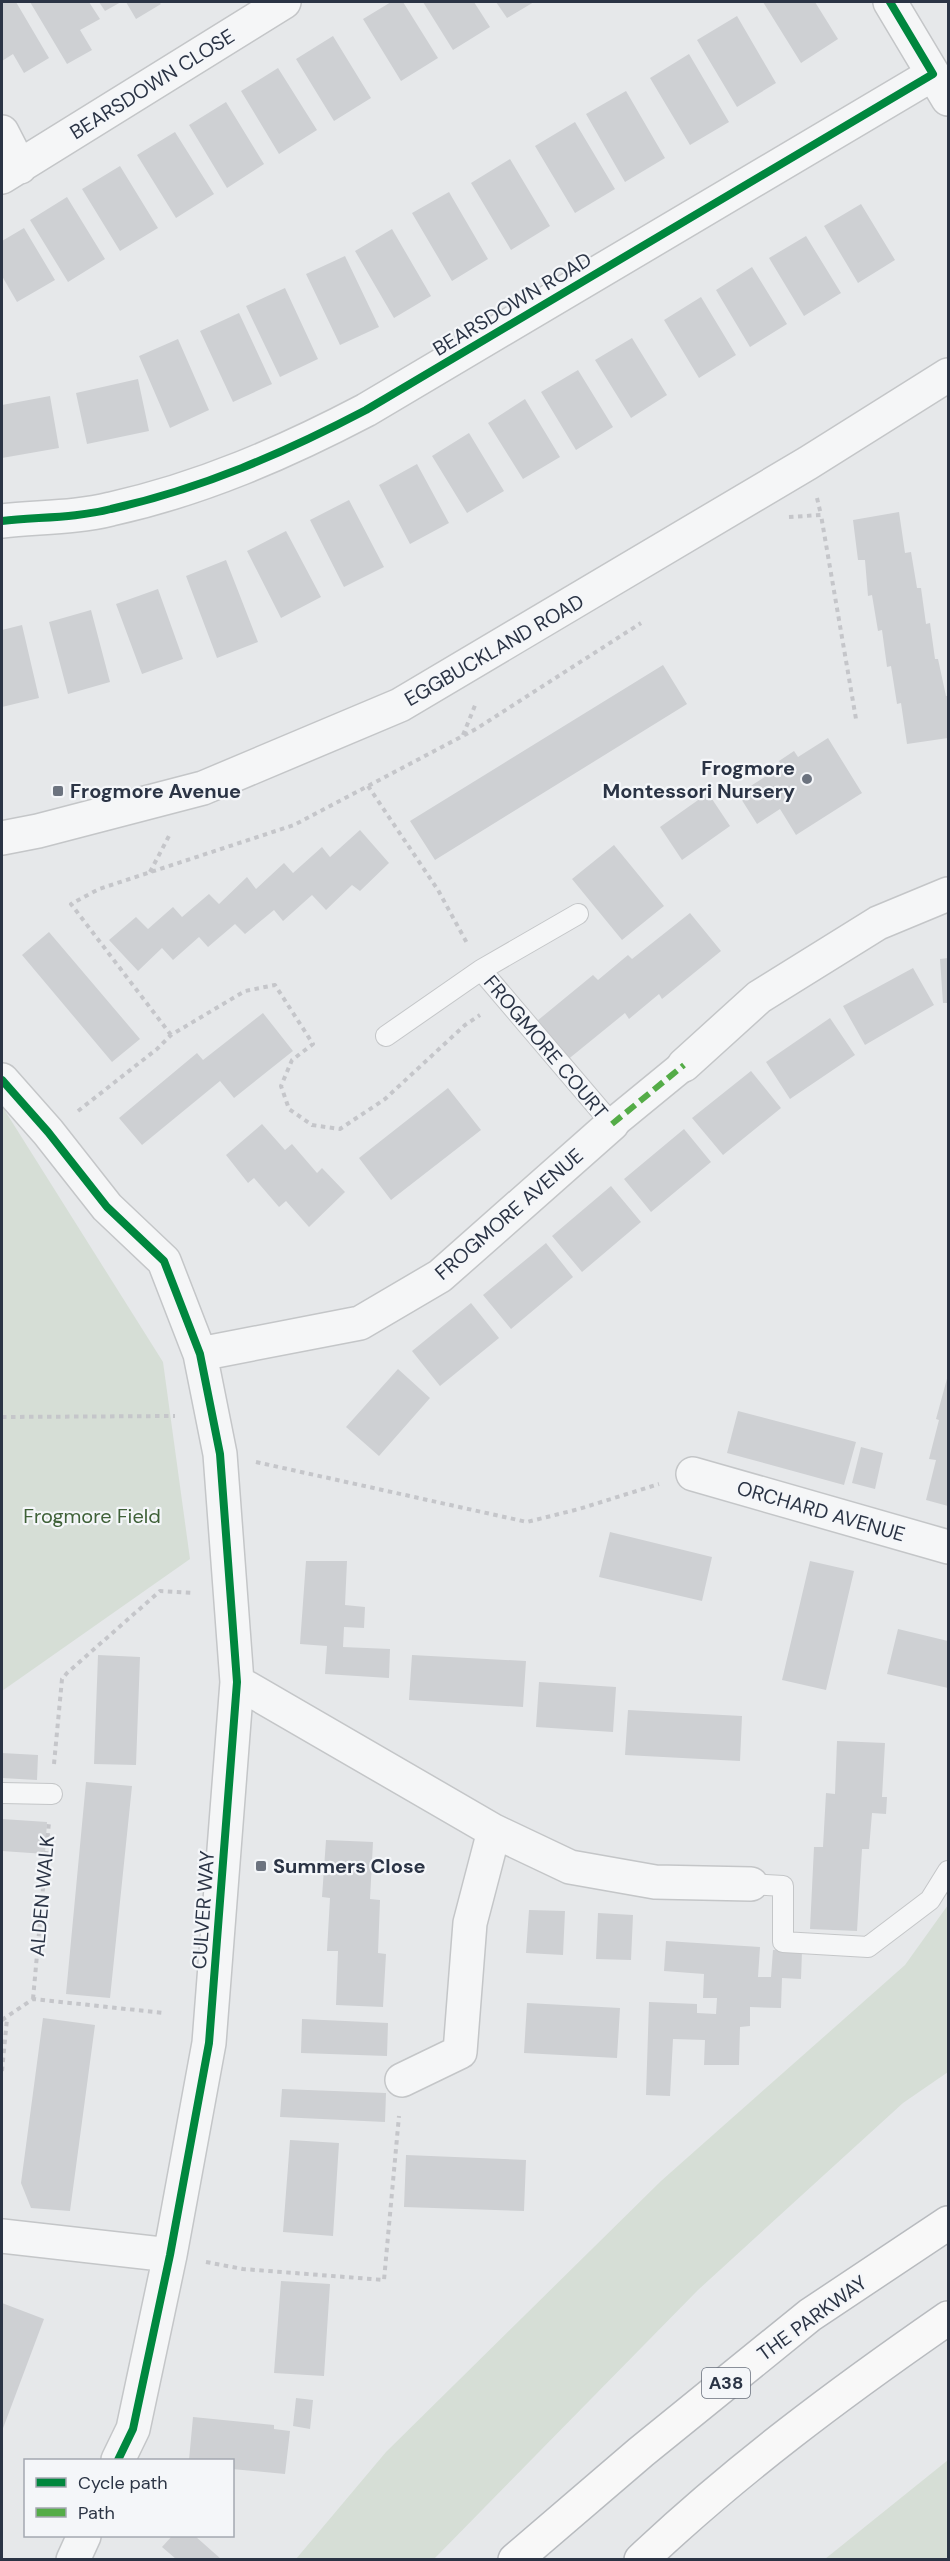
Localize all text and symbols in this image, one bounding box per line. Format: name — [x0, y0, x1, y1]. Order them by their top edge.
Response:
street label: BEARSDOWN CLOSE — [65, 23, 239, 145]
street label: BEARSDOWN ROAD — [428, 246, 596, 362]
street label: EGGBUCKLAND ROAD — [400, 588, 588, 712]
place label: Frogmore Montessori Nursery — [602, 755, 795, 804]
marker: Frogmore Montessori Nursery — [800, 772, 814, 786]
place label: Frogmore Avenue — [70, 778, 241, 804]
marker: Frogmore Avenue — [51, 784, 65, 798]
street label: FROGMORE COURT — [478, 970, 614, 1124]
street label: FROGMORE AVENUE — [429, 1142, 589, 1286]
street label: ORCHARD AVENUE — [734, 1475, 908, 1547]
park label: Frogmore Field — [23, 1503, 161, 1529]
street label: ALDEN WALK — [24, 1834, 60, 1958]
street label: CULVER WAY — [186, 1849, 220, 1970]
place label: Summers Close — [273, 1853, 426, 1879]
marker: Summers Close — [254, 1859, 268, 1873]
street label: THE PARKWAY — [752, 2269, 872, 2367]
road number: A38 — [702, 2368, 750, 2398]
legend — [24, 2459, 234, 2537]
text: Cycle path — [78, 2471, 168, 2495]
text: Path — [78, 2501, 115, 2525]

